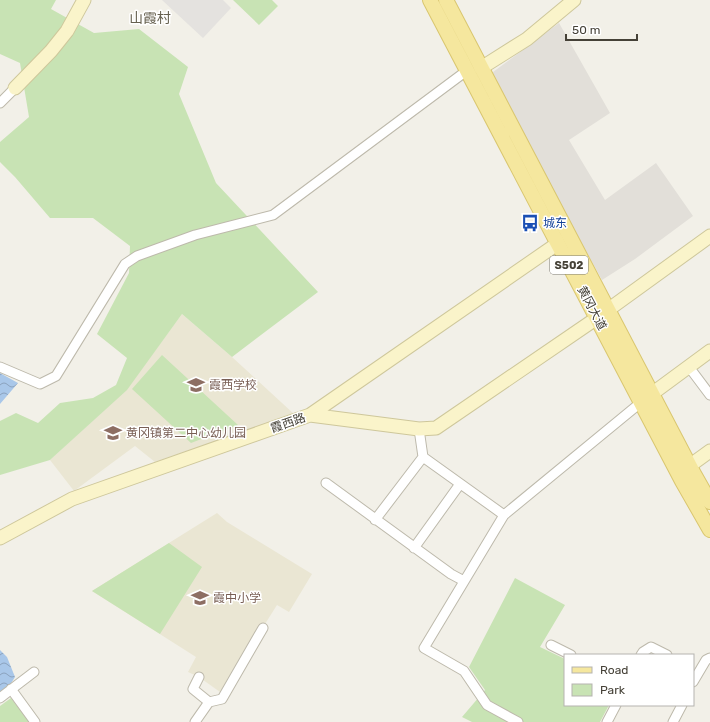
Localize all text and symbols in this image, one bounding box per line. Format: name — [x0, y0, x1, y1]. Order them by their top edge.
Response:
district label: 山霞村 — [129, 10, 171, 27]
scale bar — [566, 16, 637, 42]
text: 50 m — [572, 23, 600, 37]
bus stop icon: 城东 — [520, 213, 540, 233]
place label: 城东 — [543, 216, 567, 230]
road number: S502 — [550, 256, 588, 274]
street label: 黄冈大道 — [575, 284, 609, 332]
school or university icon: 霞西学校 — [186, 375, 206, 395]
place label: 霞西学校 — [209, 378, 257, 392]
street label: 霞西路 — [269, 411, 307, 435]
school or university icon: 黄冈镇第二中心幼儿园 — [103, 423, 123, 443]
place label: 黄冈镇第二中心幼儿园 — [126, 426, 246, 440]
school or university icon: 霞中小学 — [190, 588, 210, 608]
place label: 霞中小学 — [213, 591, 261, 605]
legend — [564, 654, 694, 706]
text: Road — [600, 663, 628, 677]
text: Park — [600, 683, 626, 697]

